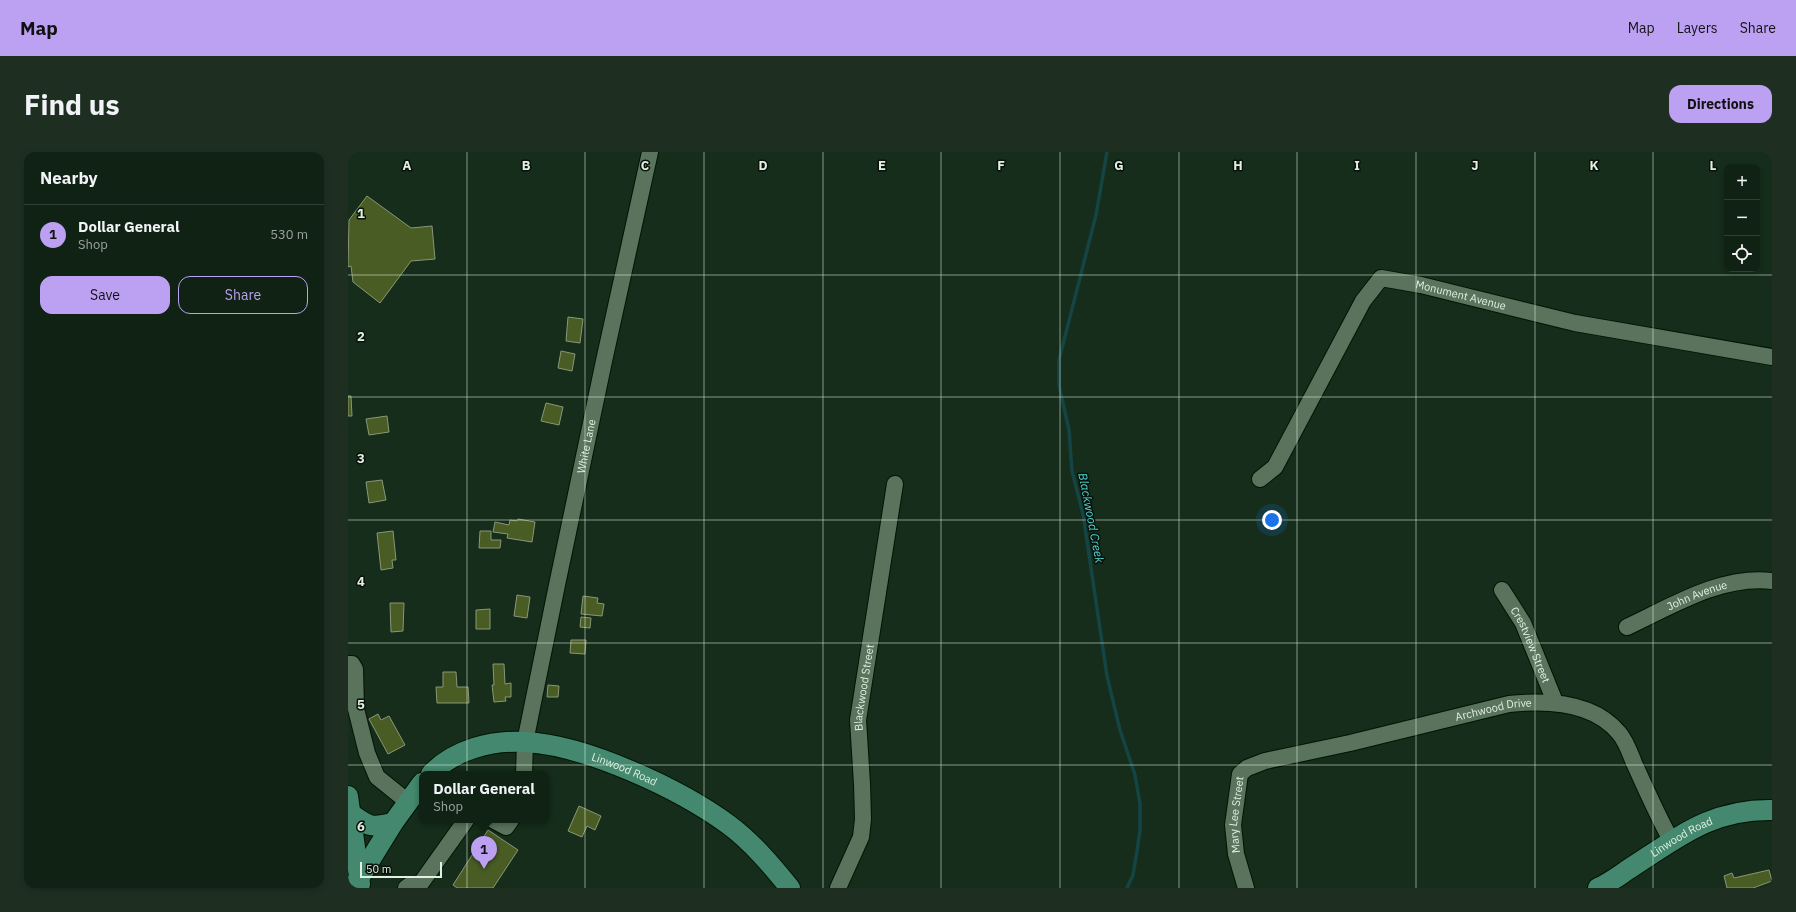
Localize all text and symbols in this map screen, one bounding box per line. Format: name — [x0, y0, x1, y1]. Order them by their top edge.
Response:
text: Map — [20, 16, 58, 40]
text: Map — [1628, 19, 1655, 37]
text: Layers — [1677, 19, 1718, 37]
text: Share — [1740, 19, 1776, 37]
button: Directions — [1669, 85, 1772, 123]
text: Find us — [24, 86, 120, 123]
text: A — [403, 157, 412, 174]
text: B — [522, 157, 531, 174]
text: C — [641, 157, 650, 174]
text: D — [758, 157, 768, 174]
text: E — [878, 157, 886, 174]
text: F — [997, 157, 1005, 174]
text: G — [1114, 157, 1124, 174]
text: H — [1233, 157, 1243, 174]
text: I — [1354, 157, 1360, 174]
text: J — [1471, 157, 1479, 174]
text: K — [1589, 157, 1599, 174]
text: L — [1710, 157, 1717, 174]
map controls — [1724, 164, 1760, 272]
button: + — [1724, 164, 1760, 200]
text: Nearby — [40, 167, 98, 189]
button: − — [1724, 200, 1760, 236]
text: 1 — [357, 205, 365, 222]
text: Dollar General — [78, 217, 180, 236]
text: 1 — [49, 226, 57, 243]
text: 530 m — [270, 226, 308, 243]
text: Shop — [78, 236, 108, 253]
button: locate — [1724, 236, 1760, 272]
button: Save — [40, 276, 170, 314]
button: Share — [178, 276, 308, 314]
street label: Monument Avenue — [1415, 277, 1508, 313]
text: 2 — [357, 328, 365, 345]
street label: White Lane — [574, 418, 599, 475]
text: 3 — [357, 450, 365, 467]
water label: Blackwood Creek — [1075, 472, 1108, 565]
your location — [1262, 510, 1282, 530]
text: 4 — [357, 573, 365, 590]
street label: John Avenue — [1665, 577, 1729, 613]
street label: Crestview Street — [1508, 604, 1553, 685]
street label: Blackwood Street — [851, 643, 877, 731]
street label: Archwood Drive — [1454, 695, 1532, 724]
text: 5 — [357, 696, 365, 713]
street label: Linwood Road — [590, 750, 660, 789]
popup — [419, 771, 549, 823]
street label: Mary Lee Street — [1226, 775, 1247, 854]
text: Dollar General — [433, 779, 535, 798]
text: Shop — [433, 798, 463, 815]
street label: Linwood Road — [1648, 814, 1714, 860]
text: 6 — [357, 818, 365, 835]
pin: 1 — [471, 836, 497, 869]
scale bar — [360, 860, 442, 879]
text: 50 m — [366, 862, 391, 876]

